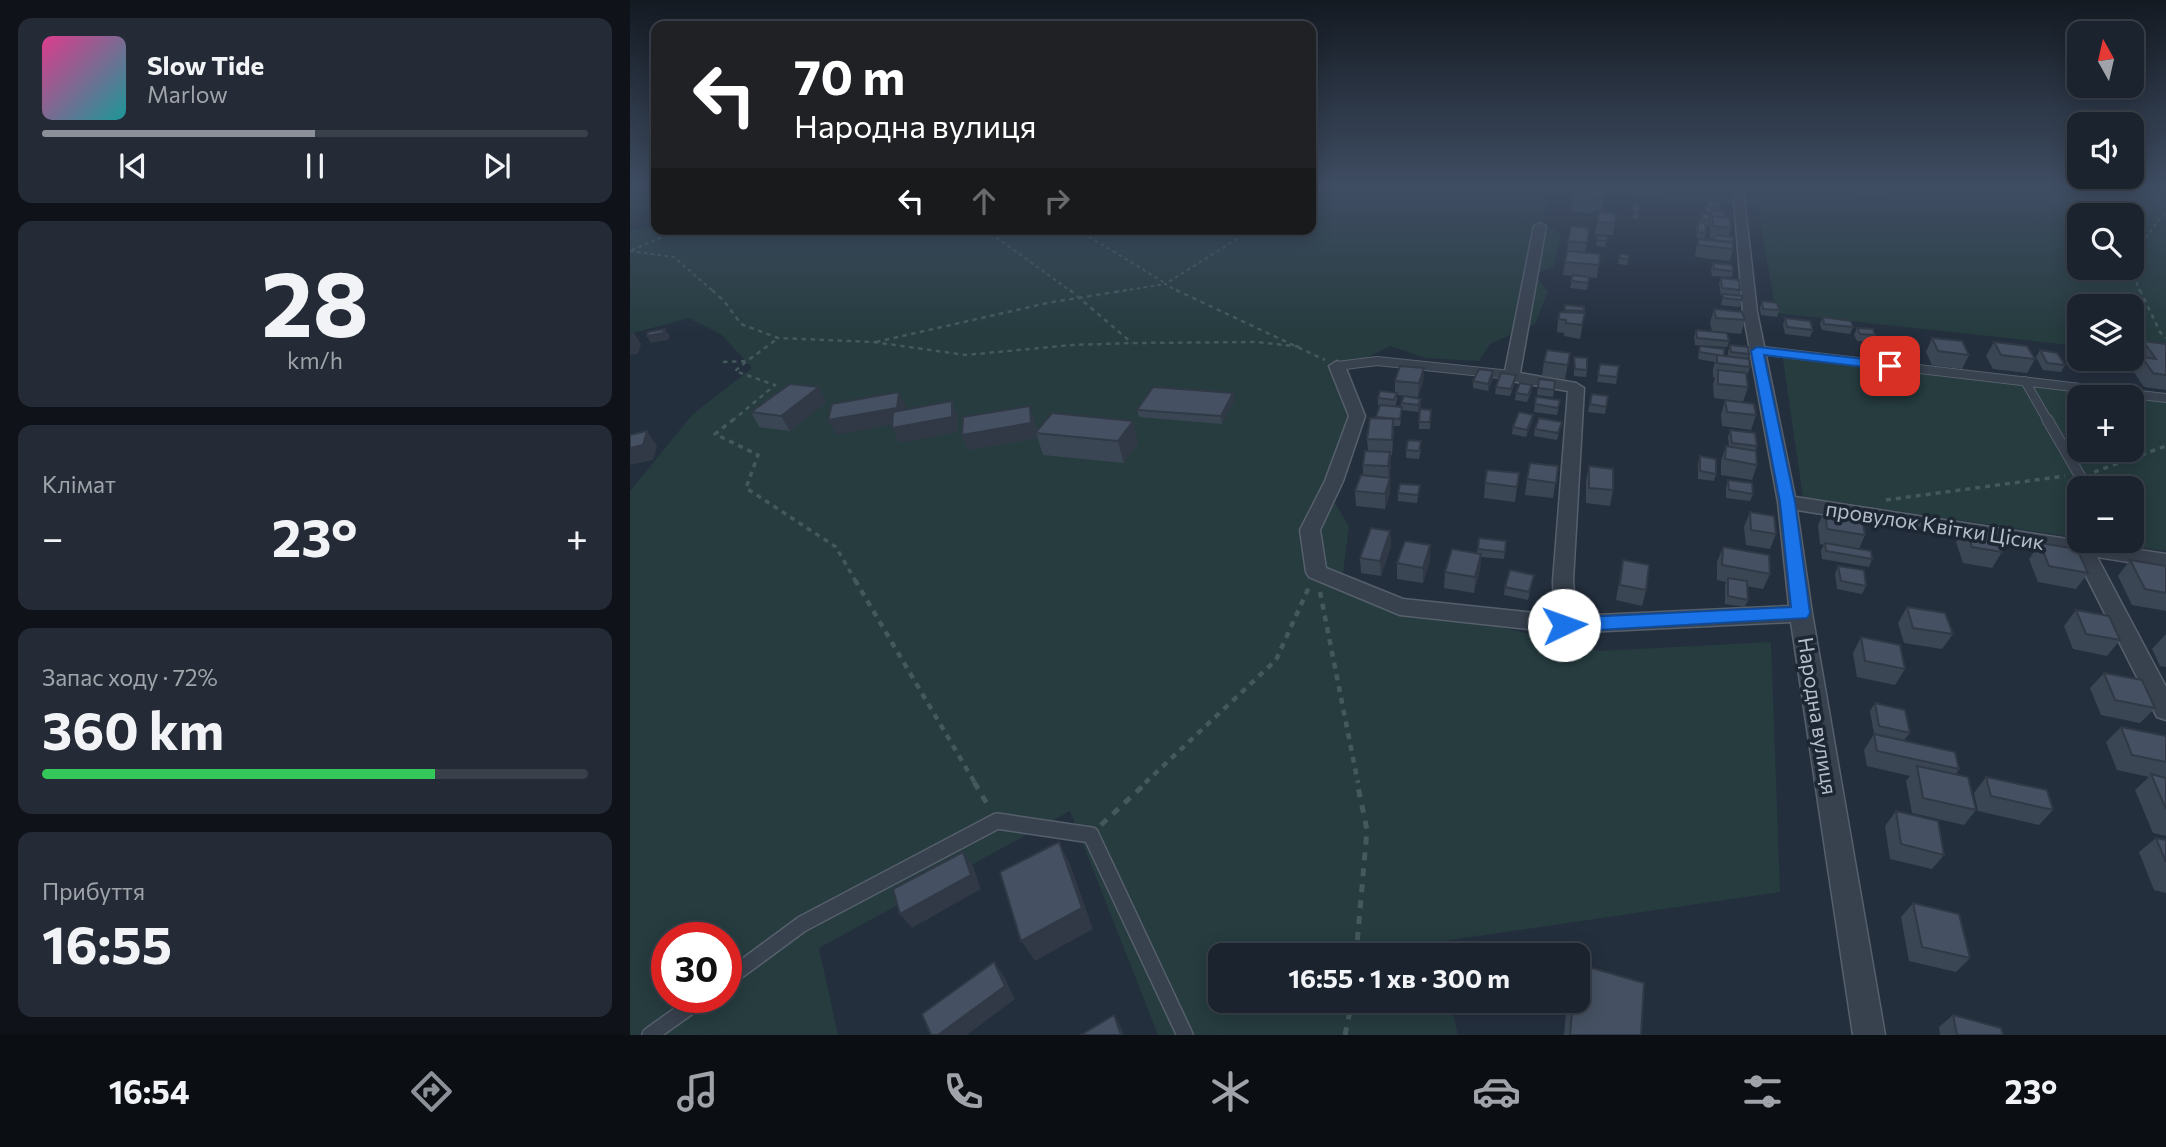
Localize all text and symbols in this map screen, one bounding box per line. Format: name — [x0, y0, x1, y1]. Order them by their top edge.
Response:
north arrow — [2067, 21, 2144, 98]
map controls — [2067, 21, 2144, 553]
text: 70 m — [794, 45, 905, 105]
text: Slow Tide — [147, 49, 264, 80]
icon: left — [679, 49, 770, 140]
text: Marlow — [147, 80, 228, 108]
text: Народна вулиця — [794, 105, 1037, 145]
button: sound — [2067, 112, 2144, 189]
icon: previous — [114, 147, 152, 185]
icon: pause — [296, 147, 334, 185]
icon: next — [478, 147, 516, 185]
icon: left — [892, 182, 930, 220]
icon: ahead — [965, 182, 1003, 220]
icon: right — [1038, 182, 1076, 220]
button: search — [2067, 203, 2144, 280]
text: 28 — [261, 244, 369, 356]
button: layers — [2067, 294, 2144, 371]
pin — [1860, 336, 1920, 396]
text: km/h — [287, 346, 343, 374]
icon: arrive — [1871, 347, 1909, 385]
button: + — [2067, 385, 2144, 462]
text: Клімат — [42, 470, 116, 498]
button: − — [2067, 476, 2144, 553]
street label: провулок Квітки Цісик — [1824, 495, 2046, 554]
text: 23° — [272, 504, 358, 568]
text: − — [42, 513, 64, 560]
text: + — [566, 513, 588, 560]
position arrow — [1527, 588, 1601, 662]
street label: Народна вулиця — [1794, 635, 1843, 796]
text: Запас ходу · 72% — [42, 663, 218, 691]
text: 360 km — [42, 697, 224, 761]
text: Прибуття — [42, 877, 145, 905]
text: 16:55 — [42, 911, 172, 975]
speed limit sign: 30 — [651, 922, 742, 1013]
text: 16:55 · 1 хв · 300 m — [1288, 962, 1510, 993]
icon: directions — [407, 1067, 456, 1116]
icon: music — [673, 1067, 722, 1116]
icon: phone — [939, 1067, 988, 1116]
icon: climate — [1206, 1067, 1255, 1116]
icon: car — [1472, 1067, 1521, 1116]
icon: filters — [1738, 1067, 1787, 1116]
text: 16:54 — [109, 1071, 190, 1111]
text: 23° — [2004, 1071, 2057, 1111]

